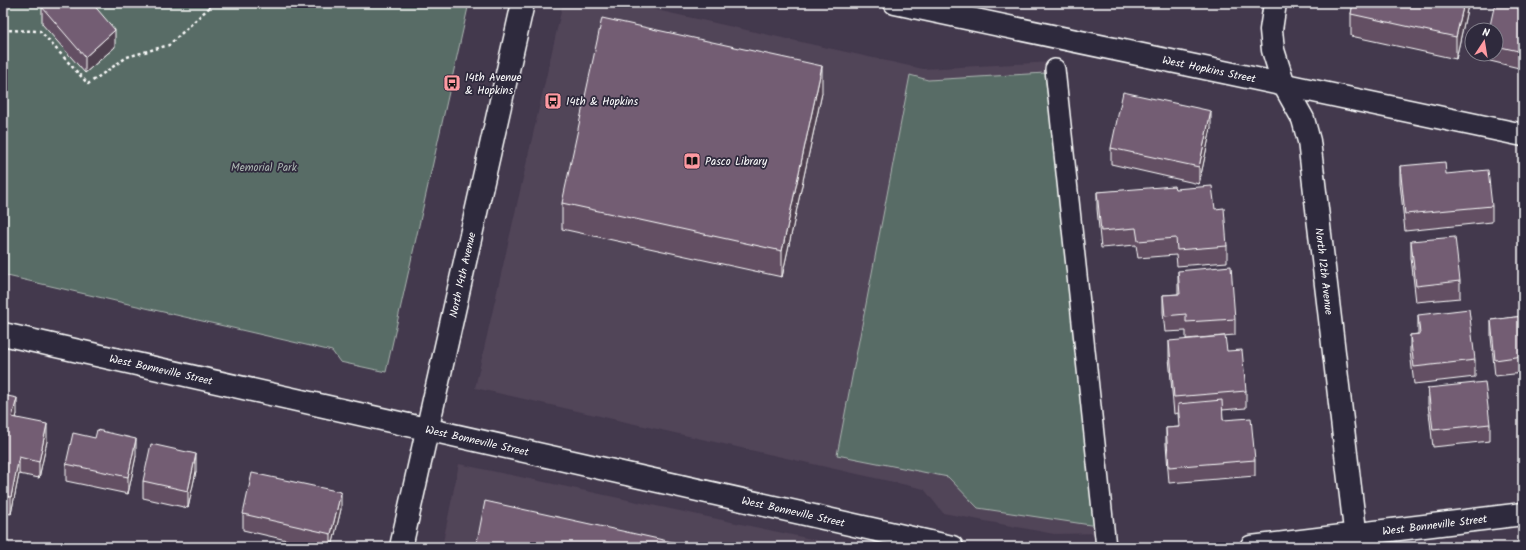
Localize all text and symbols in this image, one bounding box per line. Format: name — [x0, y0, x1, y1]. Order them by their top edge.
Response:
north arrow — [1464, 22, 1504, 62]
text: N — [1481, 24, 1491, 43]
street label: West Hopkins Street — [1160, 51, 1258, 89]
place label: 14th Avenue & Hopkins — [465, 69, 522, 100]
bus stop icon: 14th Avenue & Hopkins — [442, 73, 462, 93]
bus stop icon: 14th & Hopkins — [543, 91, 563, 111]
place label: 14th & Hopkins — [566, 93, 638, 111]
library icon: Pasco Library — [682, 151, 702, 171]
place label: Pasco Library — [705, 153, 768, 171]
park label: Memorial Park — [231, 159, 298, 177]
street label: North 12th Avenue — [1309, 227, 1337, 316]
street label: North 14th Avenue — [445, 230, 481, 320]
street label: West Bonneville Street — [107, 350, 215, 391]
street label: West Bonneville Street — [423, 421, 531, 462]
street label: West Bonneville Street — [740, 492, 847, 533]
street label: West Bonneville Street — [1381, 510, 1489, 541]

